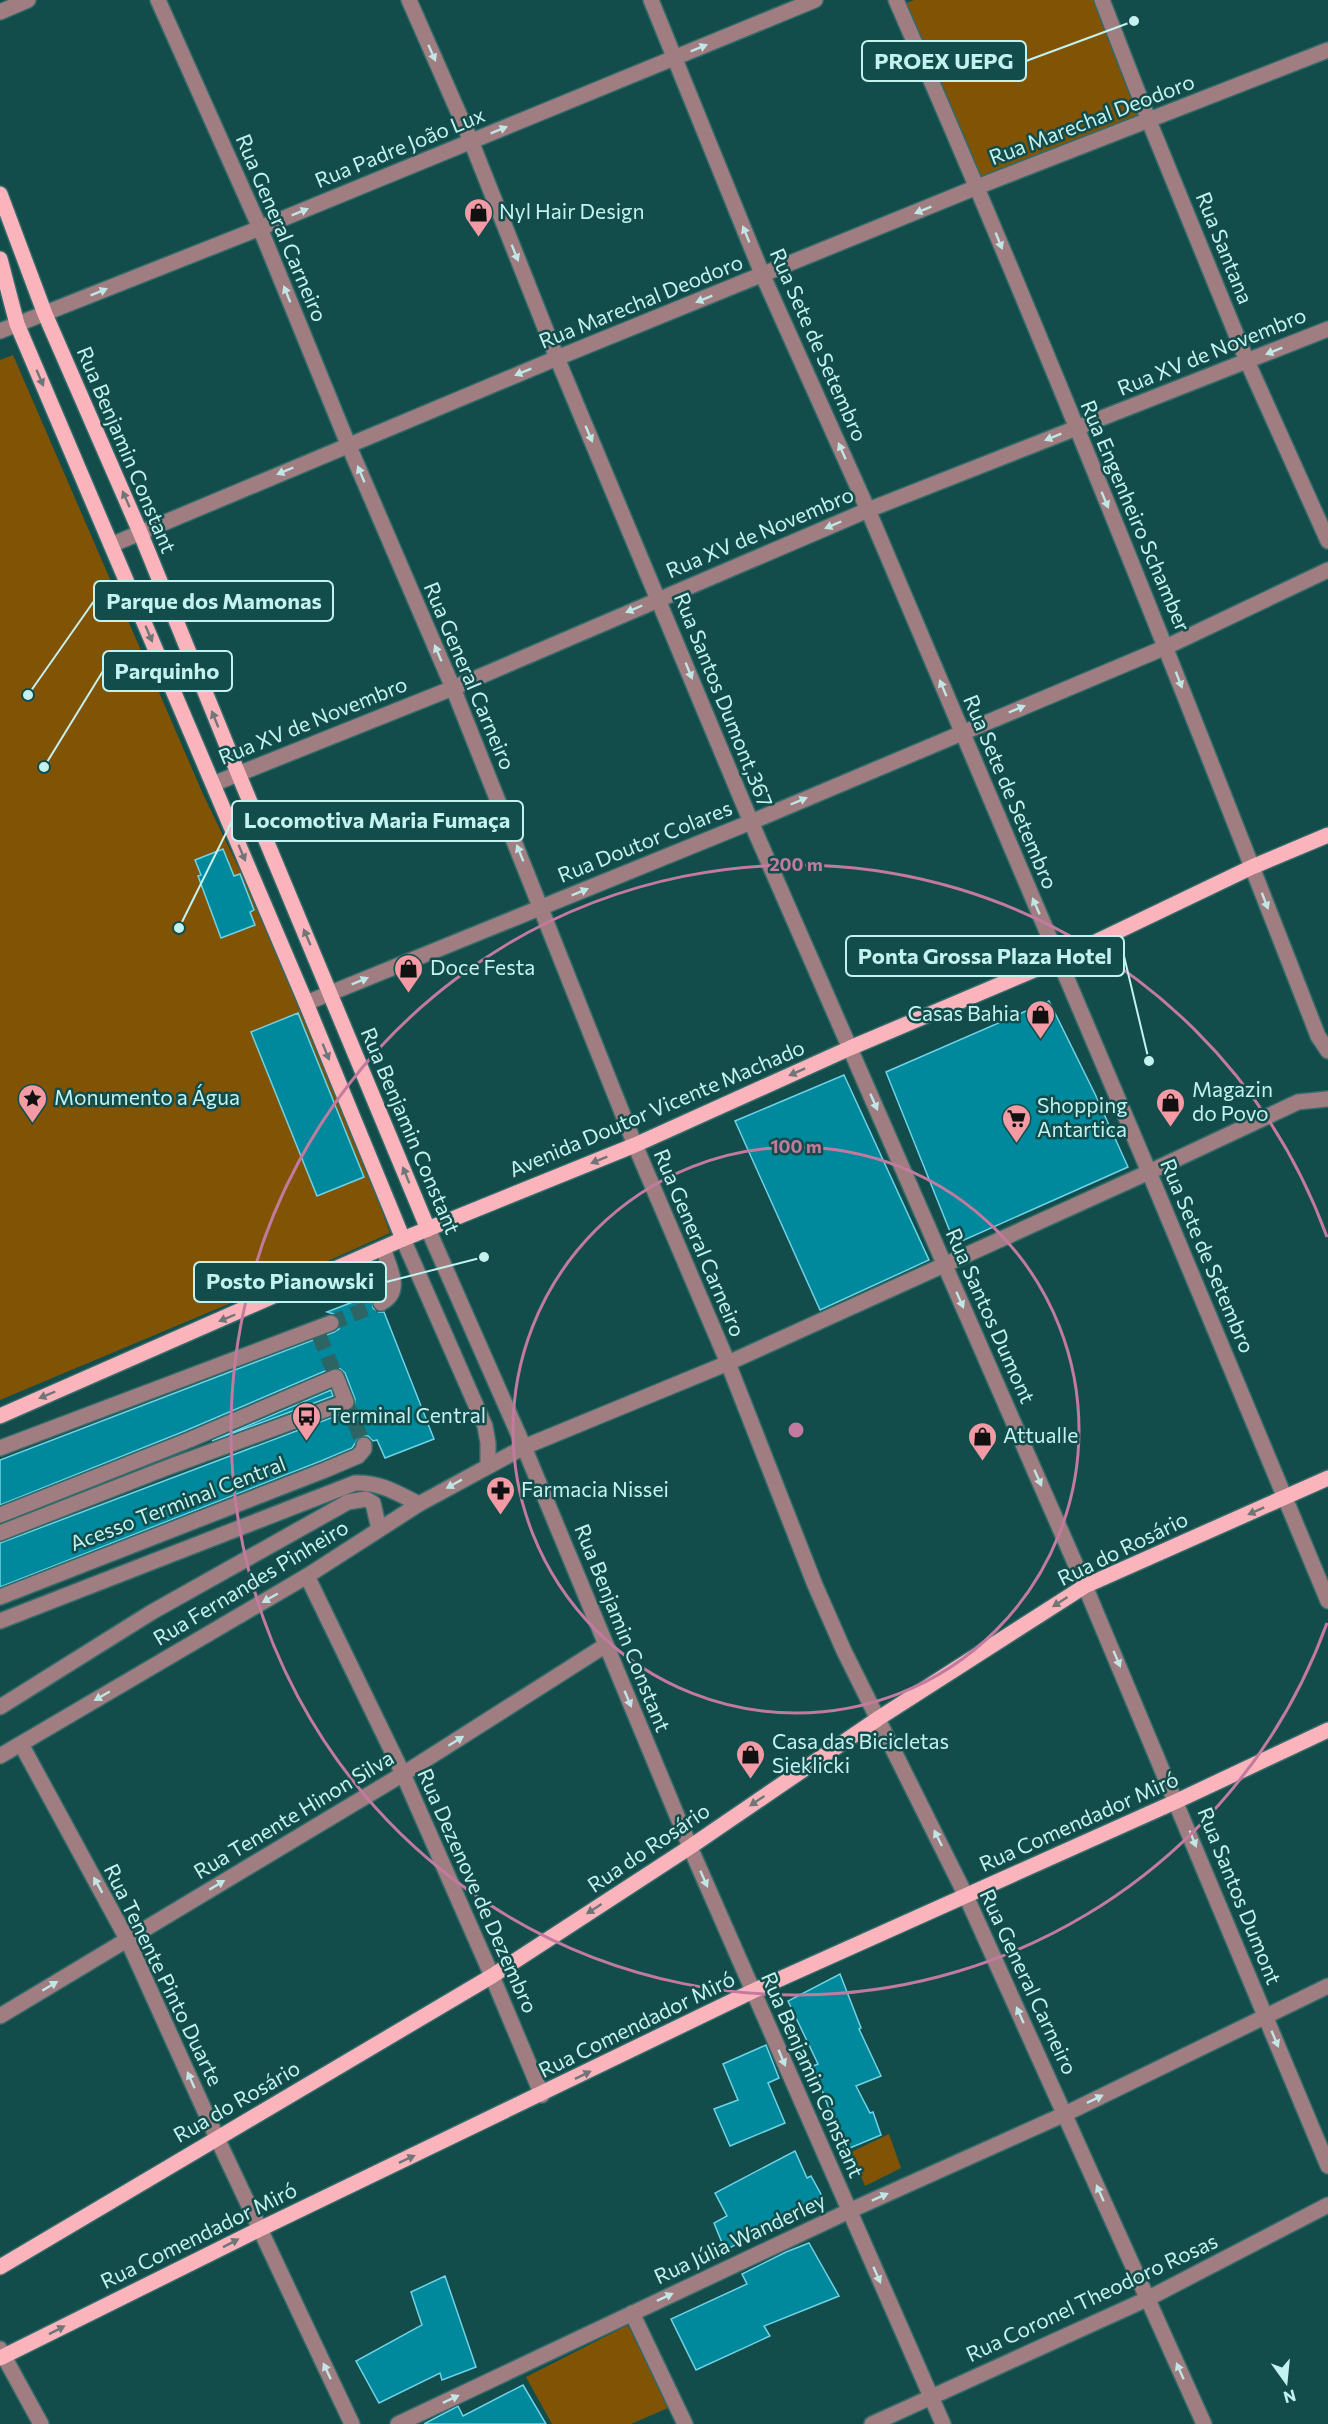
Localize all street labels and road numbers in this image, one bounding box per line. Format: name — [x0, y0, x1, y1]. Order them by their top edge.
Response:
street label: Rua Marechal Deodoro — [985, 68, 1198, 169]
street label: Rua Padre João Lux — [311, 101, 488, 192]
street label: Rua General Carneiro — [231, 130, 333, 325]
street label: Rua Santana — [1192, 188, 1259, 307]
street label: Rua Sete de Setembro — [765, 244, 873, 445]
street label: Rua Marechal Deodoro — [535, 248, 746, 353]
street label: Rua XV de Novembro — [1113, 301, 1309, 400]
street label: Rua Benjamin Constant — [72, 342, 182, 557]
street label: Rua Engenheiro Schamber — [1076, 396, 1196, 635]
street label: Rua XV de Novembro — [662, 481, 857, 582]
street label: Rua General Carneiro — [419, 578, 521, 773]
street label: Rua Santos Dumont,367 — [670, 588, 779, 811]
street label: Rua XV de Novembro — [214, 670, 410, 769]
street label: Rua Sete de Setembro — [959, 690, 1064, 892]
street label: Rua Doutor Colares — [554, 794, 735, 887]
street label: Rua Benjamin Constant — [356, 1023, 466, 1238]
street label: Avenida Doutor Vicente Machado — [505, 1034, 808, 1181]
street label: Rua General Carneiro — [649, 1145, 751, 1340]
street label: Rua Sete de Setembro — [1156, 1154, 1261, 1356]
street label: Rua Santos Dumont — [941, 1224, 1041, 1407]
street label: Acesso Terminal Central — [66, 1450, 289, 1555]
street label: Rua do Rosário — [1053, 1505, 1192, 1590]
street label: Rua Fernandes Pinheiro — [148, 1514, 352, 1650]
street label: Rua Benjamin Constant — [570, 1520, 677, 1735]
street label: Rua Tenente Hinon Silva — [189, 1744, 398, 1883]
street label: Rua Dezenove de Dezembro — [413, 1764, 544, 2017]
street label: Rua Comendador Miró — [975, 1765, 1182, 1876]
street label: Rua do Rosário — [582, 1797, 714, 1897]
street label: Rua Santos Dumont — [1193, 1803, 1287, 1988]
street label: Rua Tenente Pinto Duarte — [100, 1859, 229, 2089]
street label: Rua General Carneiro — [975, 1885, 1083, 2078]
street label: Rua Comendador Miró — [534, 1965, 739, 2082]
street label: Rua Benjamin Constant — [757, 1968, 870, 2181]
street label: Rua do Rosário — [169, 2054, 304, 2147]
street label: Rua Comendador Miró — [96, 2176, 301, 2293]
street label: Rua Júlia Wanderley — [650, 2187, 829, 2288]
street label: Rua Coronel Theodoro Rosas — [962, 2227, 1221, 2366]

